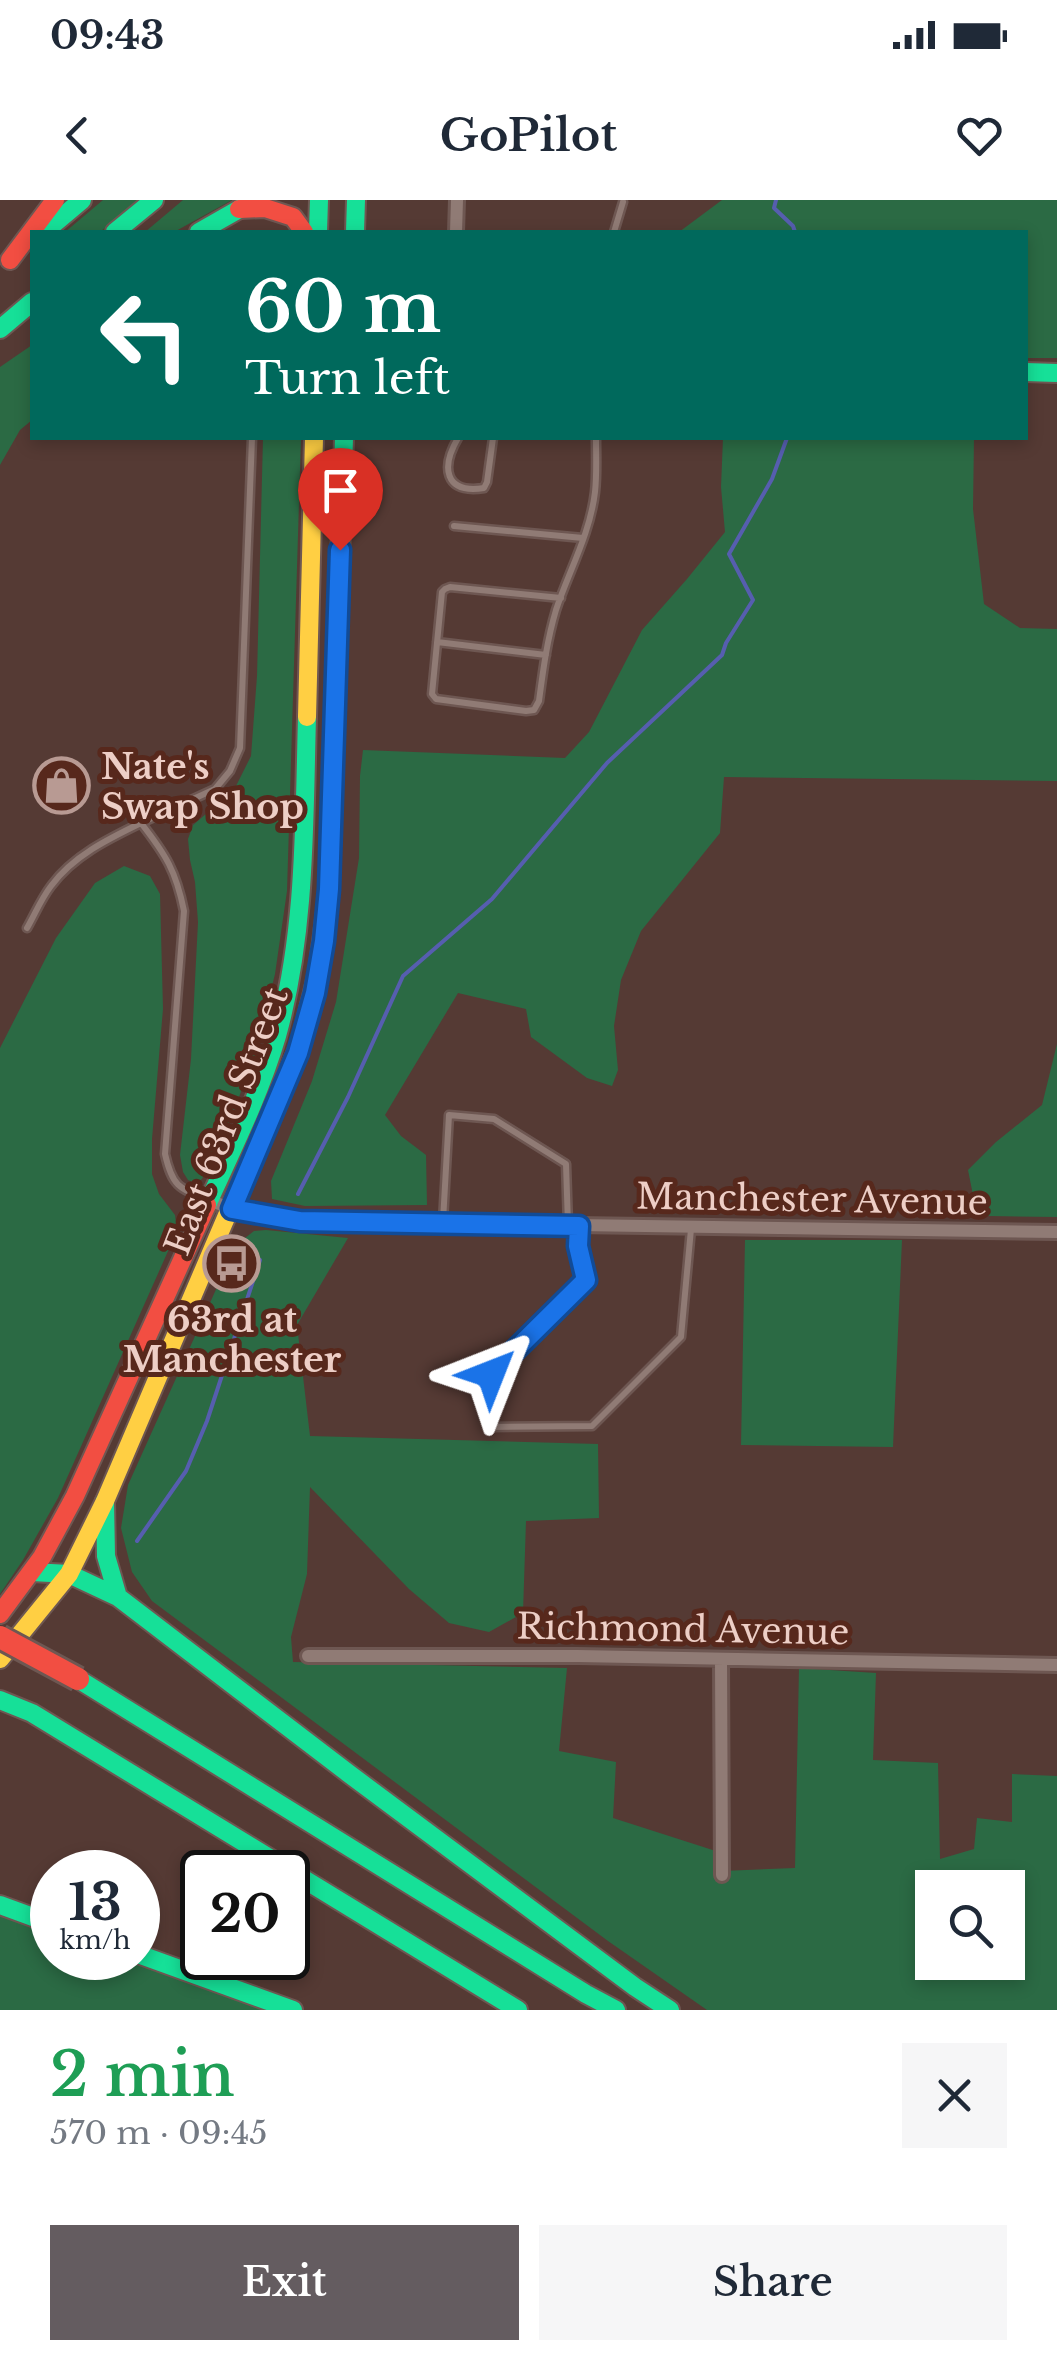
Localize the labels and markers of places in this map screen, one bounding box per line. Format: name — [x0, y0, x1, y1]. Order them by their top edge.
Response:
pin — [298, 448, 383, 551]
place label: Nate's Swap Shop — [101, 745, 304, 828]
shop icon: Nate's Swap Shop — [32, 756, 92, 816]
bus stop icon: 63rd at Manchester — [202, 1233, 262, 1293]
place label: 63rd at Manchester — [123, 1298, 342, 1381]

